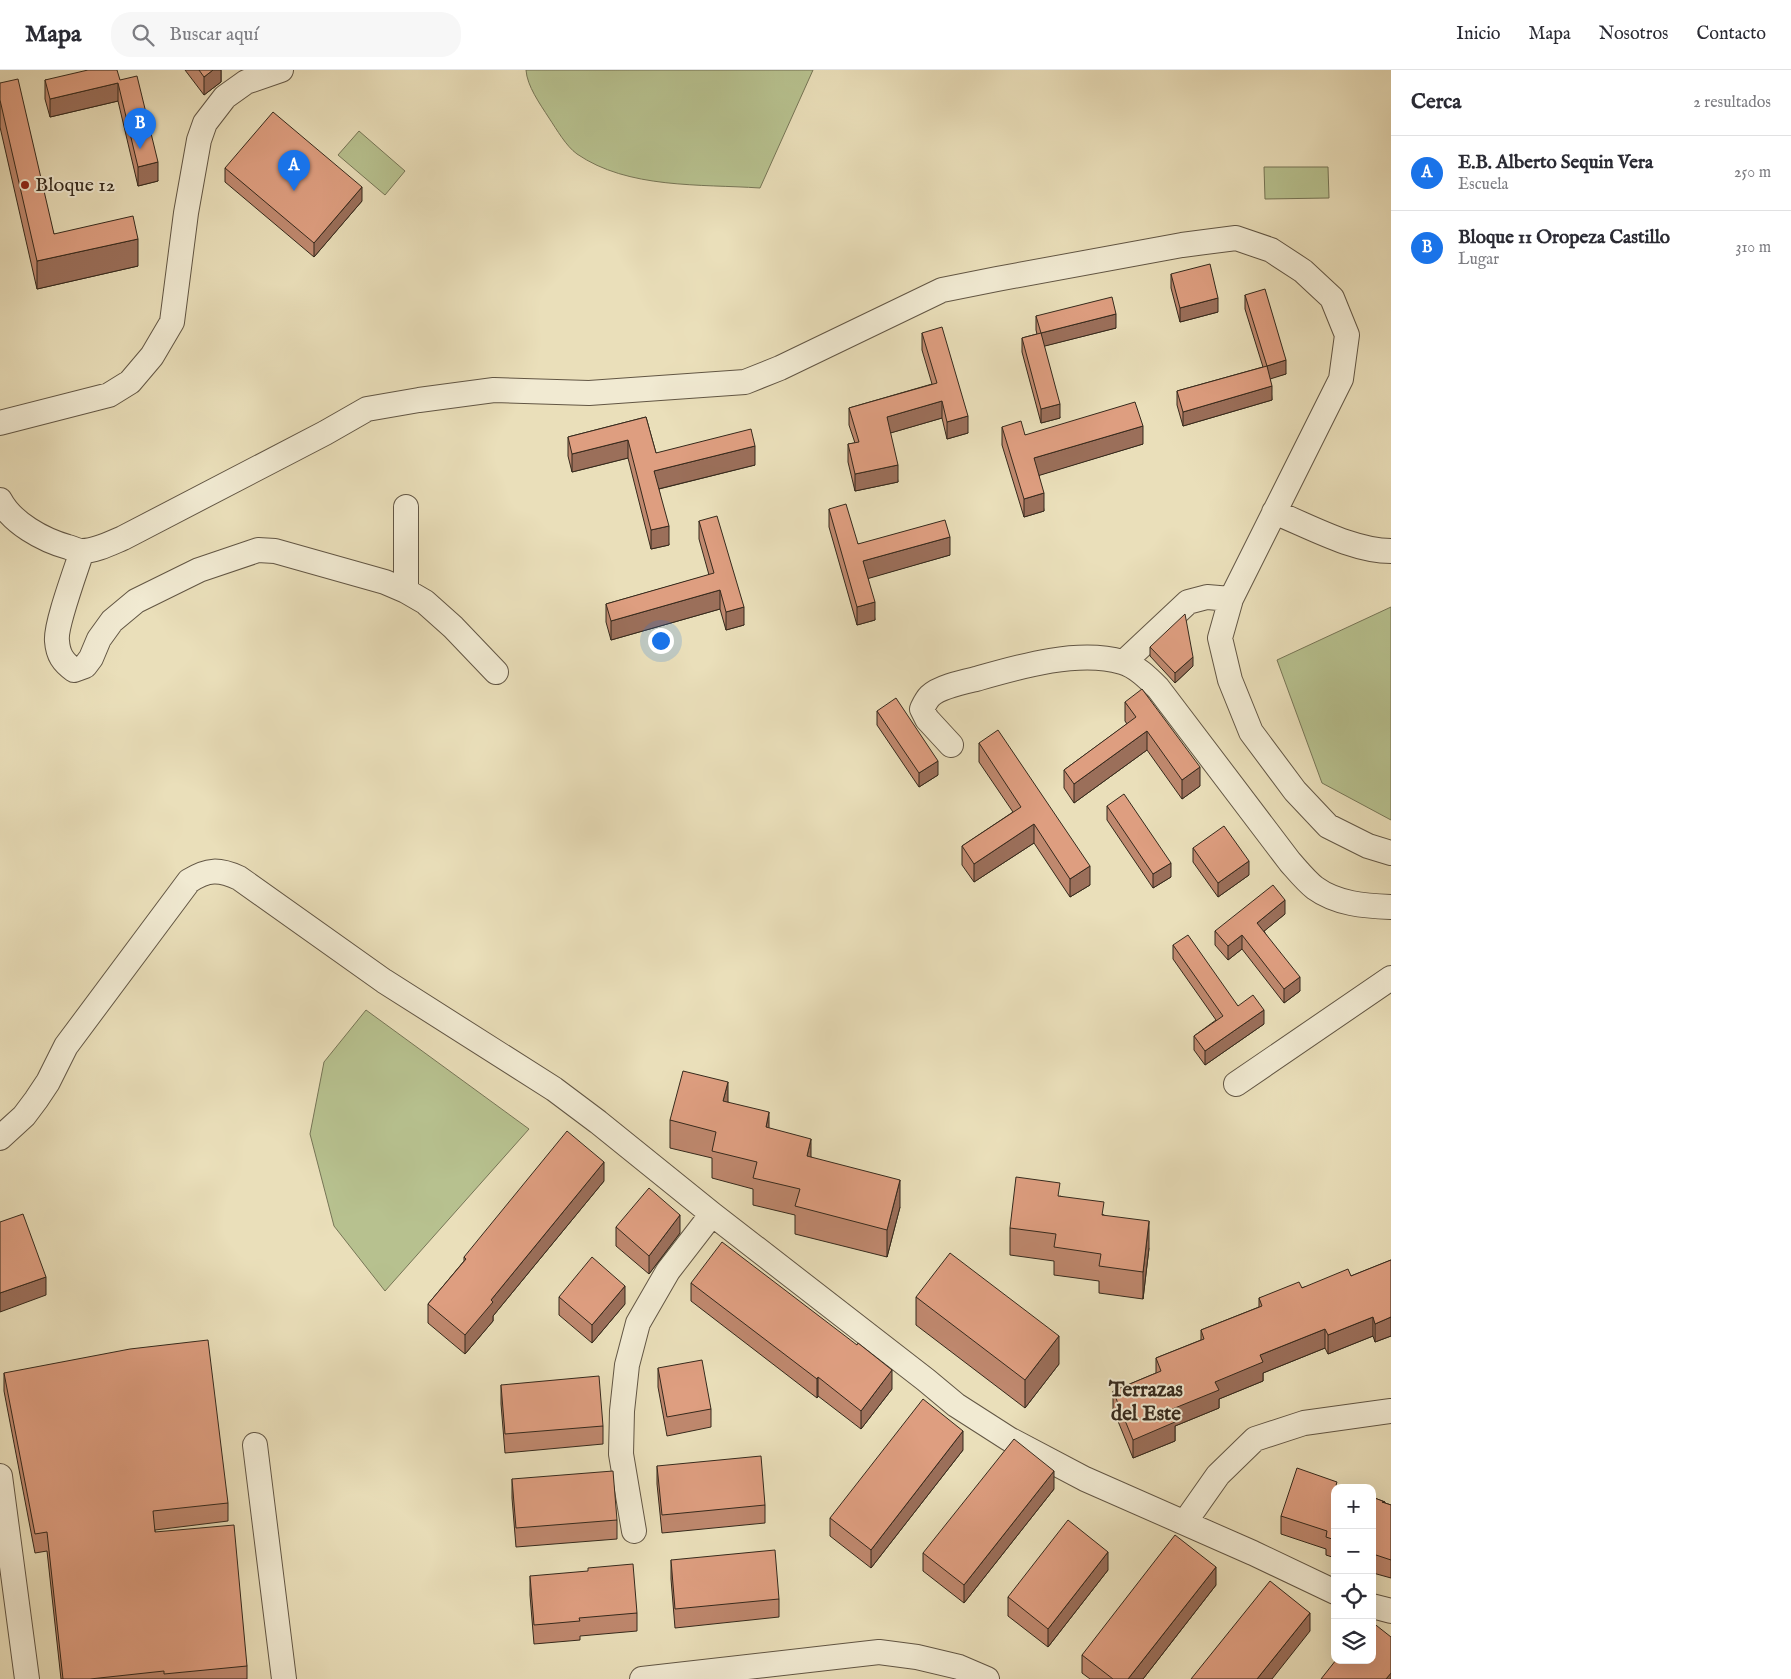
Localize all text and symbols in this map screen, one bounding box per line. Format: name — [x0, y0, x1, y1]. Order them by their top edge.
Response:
search box — [111, 12, 461, 57]
text: Mapa — [25, 19, 81, 50]
icon: search — [129, 21, 157, 49]
text: Buscar aquí — [169, 23, 258, 47]
text: Inicio — [1456, 23, 1501, 46]
text: Mapa — [1529, 23, 1571, 46]
text: Nosotros — [1599, 23, 1668, 46]
text: Contacto — [1696, 23, 1766, 46]
text: Cerca — [1411, 89, 1461, 116]
text: 2 resultados — [1693, 93, 1771, 113]
pin: B — [124, 108, 156, 149]
pin: A — [278, 150, 310, 191]
text: E.B. Alberto Sequin Vera — [1458, 151, 1653, 175]
text: A — [1422, 163, 1432, 183]
text: 250 m — [1734, 163, 1771, 183]
place label: Bloque 12 — [35, 173, 115, 198]
text: Escuela — [1458, 175, 1509, 195]
marker: Bloque 12 — [19, 179, 31, 191]
text: Bloque 11 Oropeza Castillo — [1458, 226, 1670, 250]
text: B — [1422, 238, 1432, 258]
text: 310 m — [1735, 238, 1771, 258]
text: Lugar — [1458, 250, 1499, 270]
your location — [648, 628, 674, 654]
district label: Terrazas del Este — [1108, 1377, 1183, 1428]
map controls — [1331, 1484, 1376, 1664]
button: + — [1331, 1484, 1376, 1529]
button: − — [1331, 1529, 1376, 1574]
button: locate — [1331, 1574, 1376, 1619]
button: layers — [1331, 1619, 1376, 1664]

